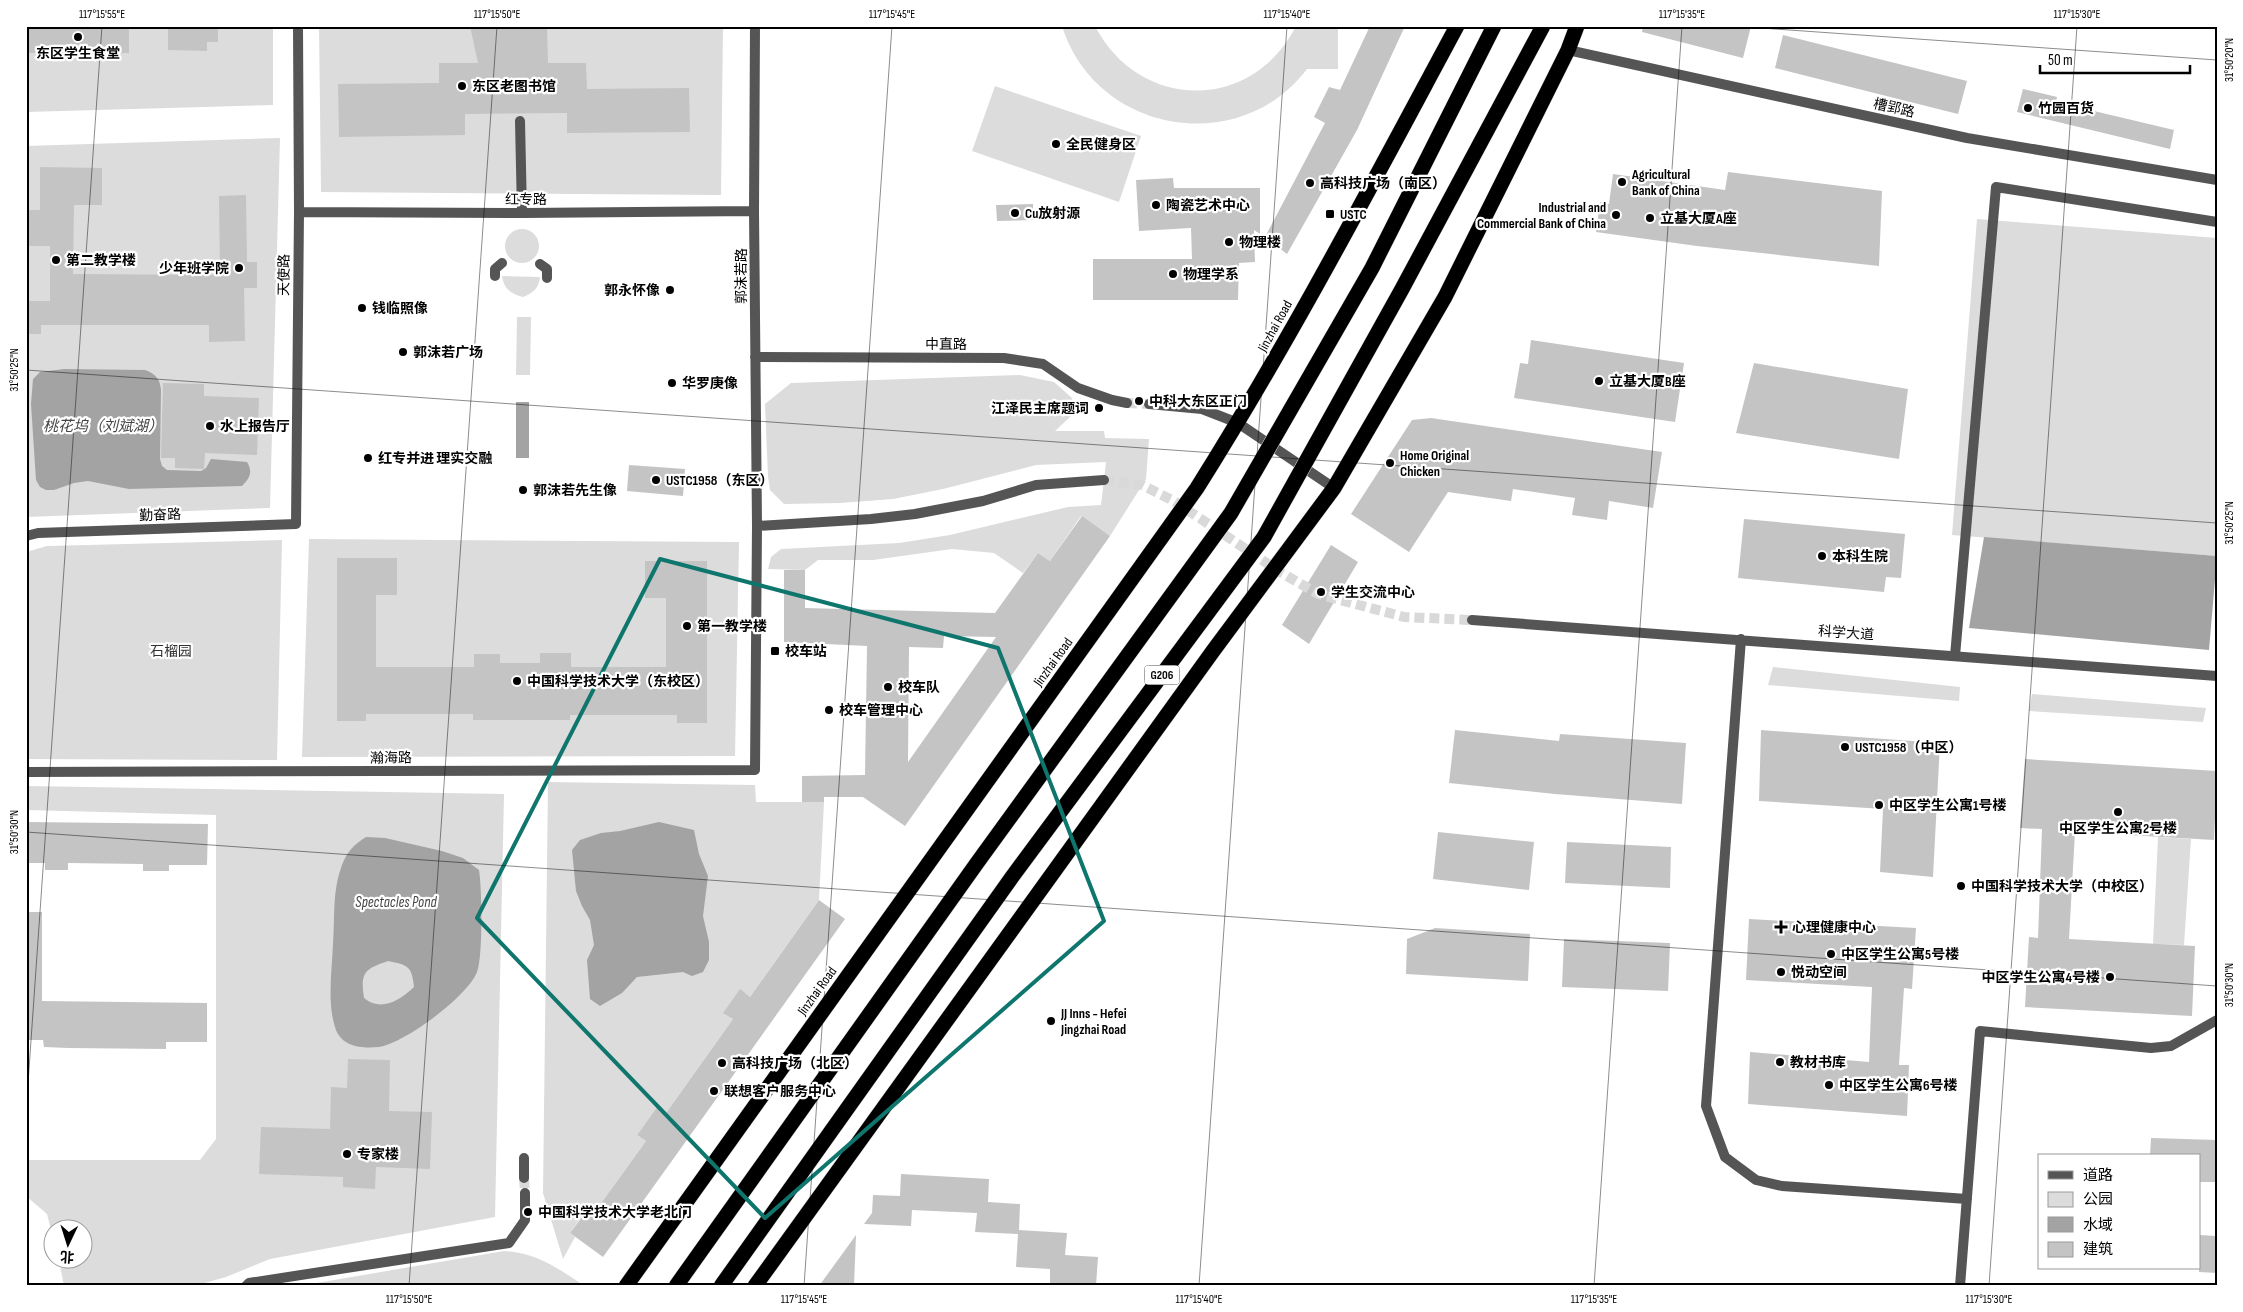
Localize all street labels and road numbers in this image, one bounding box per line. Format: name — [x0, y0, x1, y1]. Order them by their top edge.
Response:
street label: 槽郢路 — [1872, 95, 1916, 121]
street label: 红专路 — [505, 191, 547, 208]
street label: 郭沫若路 — [733, 248, 750, 304]
street label: 天使路 — [275, 254, 293, 296]
street label: Jinzhai Road — [1253, 297, 1296, 355]
street label: 中直路 — [925, 336, 967, 353]
street label: 勤奋路 — [139, 506, 181, 524]
street label: 科学大道 — [1817, 623, 1875, 643]
street label: Jinzhai Road — [1029, 634, 1076, 690]
road number: G206 — [1144, 666, 1180, 684]
street label: 瀚海路 — [370, 749, 412, 767]
street label: Jinzhai Road — [793, 963, 840, 1019]

